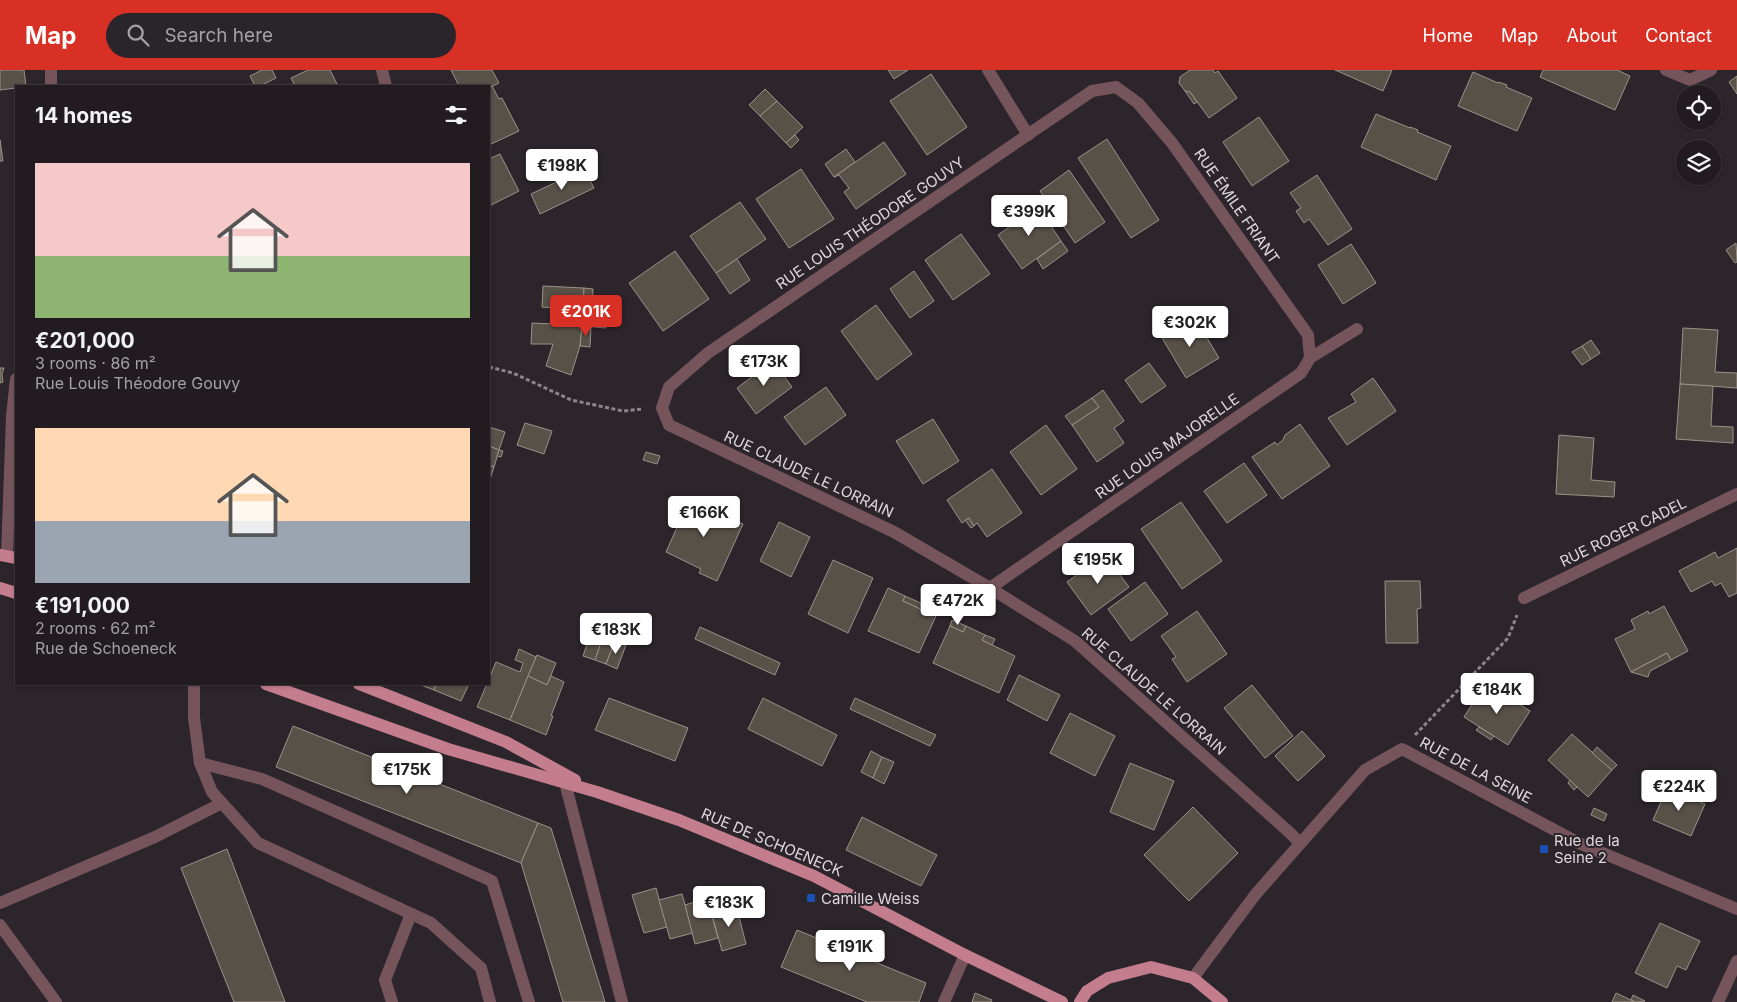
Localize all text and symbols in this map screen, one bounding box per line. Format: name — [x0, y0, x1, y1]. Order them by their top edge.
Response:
search box — [106, 13, 456, 58]
text: Map — [25, 21, 76, 50]
icon: search — [124, 21, 152, 49]
text: Search here — [164, 24, 273, 47]
text: Home — [1423, 25, 1473, 46]
text: Map — [1501, 25, 1538, 46]
text: About — [1566, 25, 1617, 46]
text: Contact — [1645, 25, 1712, 46]
map controls — [1676, 85, 1721, 185]
button: locate — [1676, 85, 1721, 130]
icon: filters — [442, 101, 470, 129]
text: 14 homes — [35, 103, 133, 128]
button: layers — [1676, 140, 1721, 185]
street label: RUE ÉMILE FRIANT — [1190, 145, 1284, 267]
pin: €198K — [527, 148, 597, 191]
street label: RUE LOUIS THÉODORE GOUVY — [772, 153, 968, 293]
text: €198K — [537, 155, 587, 175]
pin: €399K — [994, 194, 1064, 237]
icon: home — [208, 195, 298, 285]
text: €399K — [1002, 201, 1056, 221]
pin: €201K — [551, 294, 621, 337]
text: €201K — [561, 301, 611, 321]
pin: €302K — [1155, 306, 1225, 348]
text: €302K — [1163, 312, 1217, 332]
text: €201,000 — [35, 328, 135, 353]
pin: €173K — [729, 344, 799, 387]
text: €173K — [740, 351, 788, 371]
text: 3 rooms · 86 m² — [35, 353, 156, 373]
text: Rue Louis Théodore Gouvy — [35, 373, 240, 393]
street label: RUE LOUIS MAJORELLE — [1091, 389, 1243, 503]
street label: RUE CLAUDE LE LORRAIN — [721, 426, 897, 522]
icon: home — [208, 460, 298, 550]
street label: RUE ROGER CADEL — [1557, 493, 1689, 571]
pin: €166K — [669, 496, 739, 538]
text: €166K — [679, 502, 729, 522]
pin: €195K — [1063, 542, 1133, 585]
text: €195K — [1073, 549, 1123, 569]
pin: €472K — [923, 584, 993, 626]
text: €472K — [932, 590, 984, 610]
text: €191,000 — [35, 593, 130, 618]
pin: €183K — [581, 612, 651, 655]
text: 2 rooms · 62 m² — [35, 618, 156, 638]
text: €183K — [591, 619, 641, 639]
street label: RUE CLAUDE LE LORRAIN — [1078, 623, 1230, 759]
text: Rue de Schoeneck — [35, 638, 177, 658]
pin: €184K — [1462, 672, 1532, 715]
text: €184K — [1472, 679, 1522, 699]
street label: RUE DE LA SEINE — [1417, 732, 1535, 808]
pin: €175K — [372, 752, 442, 795]
text: €175K — [383, 759, 431, 779]
pin: €224K — [1644, 770, 1714, 812]
text: €224K — [1652, 776, 1706, 796]
street label: RUE DE SCHOENECK — [698, 804, 846, 880]
place label: Rue de la Seine 2 — [1554, 831, 1620, 867]
marker: Rue de la Seine 2 — [1538, 843, 1550, 855]
pin: €183K — [694, 886, 764, 928]
place label: Camille Weiss — [821, 889, 920, 908]
text: €183K — [704, 892, 754, 912]
marker: Camille Weiss — [805, 892, 817, 904]
pin: €191K — [815, 930, 885, 972]
text: €191K — [827, 936, 873, 956]

